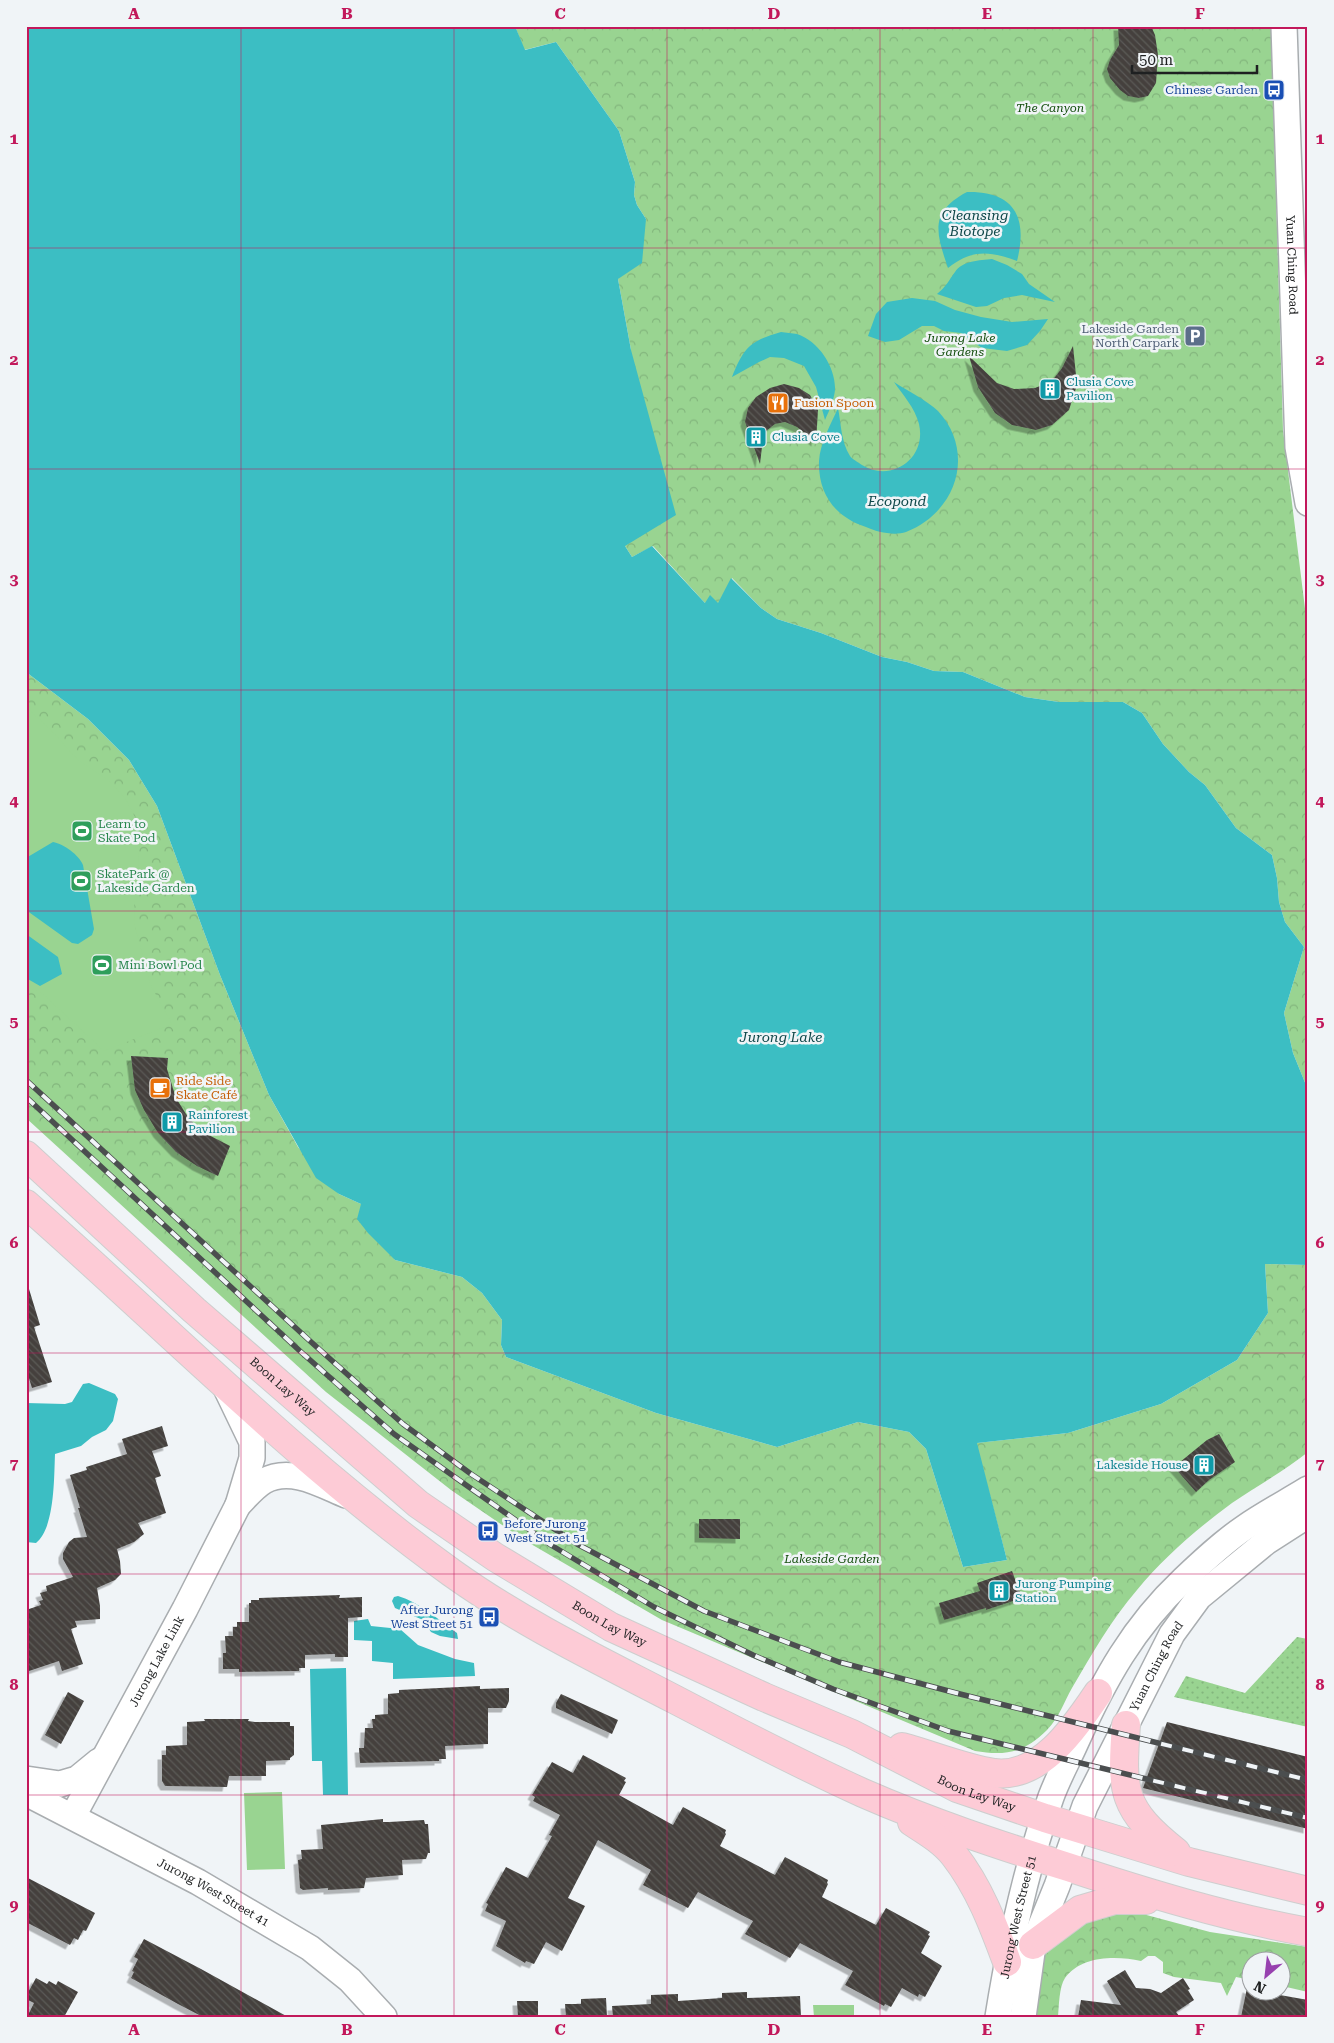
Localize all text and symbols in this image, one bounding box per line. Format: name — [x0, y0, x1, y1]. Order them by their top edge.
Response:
text: A — [128, 4, 140, 23]
text: B — [341, 4, 353, 23]
text: C — [554, 4, 566, 23]
text: D — [768, 4, 781, 23]
text: E — [982, 4, 992, 23]
text: F — [1195, 4, 1205, 23]
scale bar — [1132, 42, 1256, 74]
text: 50 m — [1139, 51, 1174, 69]
bus stop icon: Chinese Garden — [1262, 78, 1286, 102]
place label: Chinese Garden — [1165, 83, 1258, 97]
park label: The Canyon — [1016, 101, 1084, 115]
text: 1 — [10, 129, 19, 148]
text: 1 — [1316, 129, 1325, 148]
water label: Cleansing Biotope — [942, 207, 1008, 239]
street label: Yuan Ching Road — [1283, 215, 1301, 315]
place label: Lakeside Garden North Carpark — [1081, 322, 1179, 350]
parking icon: Lakeside Garden North Carpark — [1183, 324, 1207, 348]
park label: Jurong Lake Gardens — [924, 331, 995, 359]
text: 2 — [10, 350, 19, 369]
text: 2 — [1316, 350, 1325, 369]
place label: Clusia Cove Pavilion — [1066, 375, 1134, 403]
building icon: Clusia Cove Pavilion — [1038, 377, 1062, 401]
restaurant icon: Fusion Spoon — [766, 391, 790, 415]
place label: Fusion Spoon — [794, 396, 874, 410]
building icon: Clusia Cove — [744, 425, 768, 449]
place label: Clusia Cove — [772, 430, 840, 444]
water label: Ecopond — [867, 493, 927, 509]
text: 3 — [10, 570, 19, 589]
text: 3 — [1316, 570, 1325, 589]
text: 4 — [10, 791, 19, 810]
text: 4 — [1316, 791, 1325, 810]
place label: Learn to Skate Pod — [98, 817, 156, 845]
sports icon: Learn to Skate Pod — [70, 819, 94, 843]
place label: SkatePark @ Lakeside Garden — [97, 867, 195, 895]
sports icon: SkatePark @ Lakeside Garden — [69, 869, 93, 893]
sports icon: Mini Bowl Pod — [90, 953, 114, 977]
place label: Mini Bowl Pod — [118, 958, 203, 972]
text: 5 — [10, 1012, 19, 1031]
text: 5 — [1316, 1012, 1325, 1031]
water label: Jurong Lake — [739, 1029, 822, 1045]
place label: Ride Side Skate Café — [176, 1074, 238, 1102]
cafe icon: Ride Side Skate Café — [148, 1076, 172, 1100]
place label: Rainforest Pavilion — [188, 1108, 248, 1136]
building icon: Rainforest Pavilion — [160, 1110, 184, 1134]
text: 6 — [10, 1233, 19, 1252]
text: 6 — [1316, 1233, 1325, 1252]
street label: Boon Lay Way — [247, 1355, 319, 1420]
building icon: Lakeside House — [1192, 1453, 1216, 1477]
text: 7 — [10, 1454, 19, 1473]
text: 7 — [1316, 1454, 1325, 1473]
place label: Lakeside House — [1096, 1458, 1188, 1472]
place label: Before Jurong West Street 51 — [504, 1517, 587, 1545]
bus stop icon: Before Jurong West Street 51 — [476, 1519, 500, 1543]
park label: Lakeside Garden — [783, 1552, 880, 1566]
place label: Jurong Pumping Station — [1015, 1577, 1112, 1605]
building icon: Jurong Pumping Station — [987, 1579, 1011, 1603]
street label: Boon Lay Way — [570, 1598, 650, 1650]
place label: After Jurong West Street 51 — [391, 1603, 473, 1631]
bus stop icon: After Jurong West Street 51 — [477, 1605, 501, 1629]
street label: Jurong Lake Link — [126, 1613, 187, 1709]
street label: Yuan Ching Road — [1127, 1618, 1186, 1714]
text: 8 — [10, 1675, 19, 1694]
text: 8 — [1316, 1675, 1325, 1694]
street label: Boon Lay Way — [935, 1772, 1018, 1815]
street label: Jurong West Street 51 — [998, 1853, 1039, 1980]
street label: Jurong West Street 41 — [155, 1855, 272, 1930]
text: 9 — [10, 1896, 19, 1915]
text: 9 — [1316, 1896, 1325, 1915]
north arrow — [1242, 1950, 1292, 2000]
text: N — [1251, 1978, 1268, 1997]
text: A — [128, 2020, 140, 2039]
text: B — [341, 2020, 353, 2039]
text: C — [554, 2020, 566, 2039]
text: D — [768, 2020, 781, 2039]
text: E — [982, 2020, 992, 2039]
text: F — [1195, 2020, 1205, 2039]

